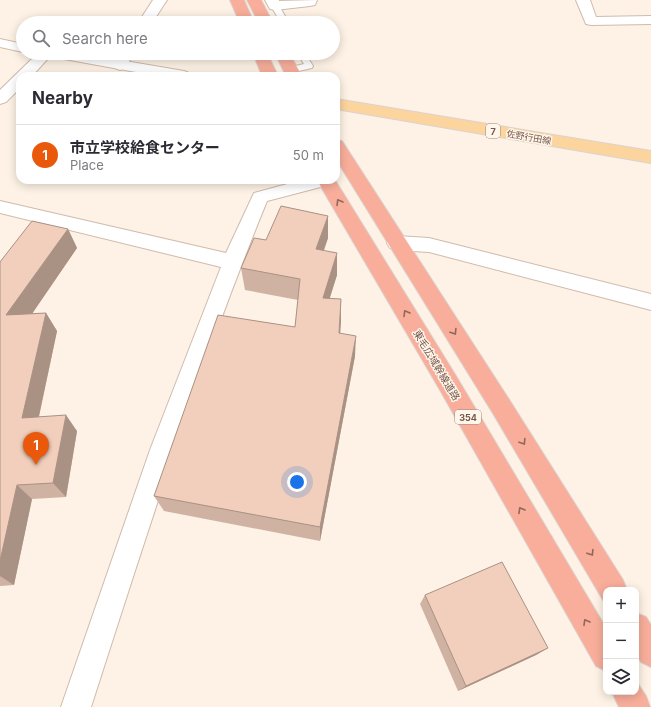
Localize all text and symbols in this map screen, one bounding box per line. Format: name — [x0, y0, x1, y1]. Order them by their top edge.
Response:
search box — [16, 16, 340, 60]
icon: search — [30, 27, 52, 49]
text: Search here — [62, 29, 148, 48]
text: Nearby — [32, 88, 93, 108]
road number: 7 — [486, 124, 500, 138]
street label: 佐野行田線 — [505, 128, 553, 146]
text: 市立学校給食センター — [70, 138, 220, 157]
text: 1 — [42, 147, 48, 163]
text: 50 m — [293, 147, 324, 163]
text: Place — [70, 157, 104, 173]
one-way arrow — [337, 199, 344, 206]
one-way arrow — [404, 310, 411, 317]
street label: 東毛広域幹線道路 — [411, 328, 463, 402]
one-way arrow — [449, 328, 457, 335]
road number: 354 — [455, 410, 481, 424]
pin: 1 — [23, 432, 49, 465]
one-way arrow — [518, 438, 525, 445]
your location — [287, 472, 307, 492]
one-way arrow — [519, 507, 526, 514]
one-way arrow — [586, 549, 593, 556]
map controls — [603, 587, 639, 695]
button: + — [603, 587, 639, 623]
one-way arrow — [584, 619, 591, 627]
button: − — [603, 623, 639, 659]
button: layers — [603, 659, 639, 695]

